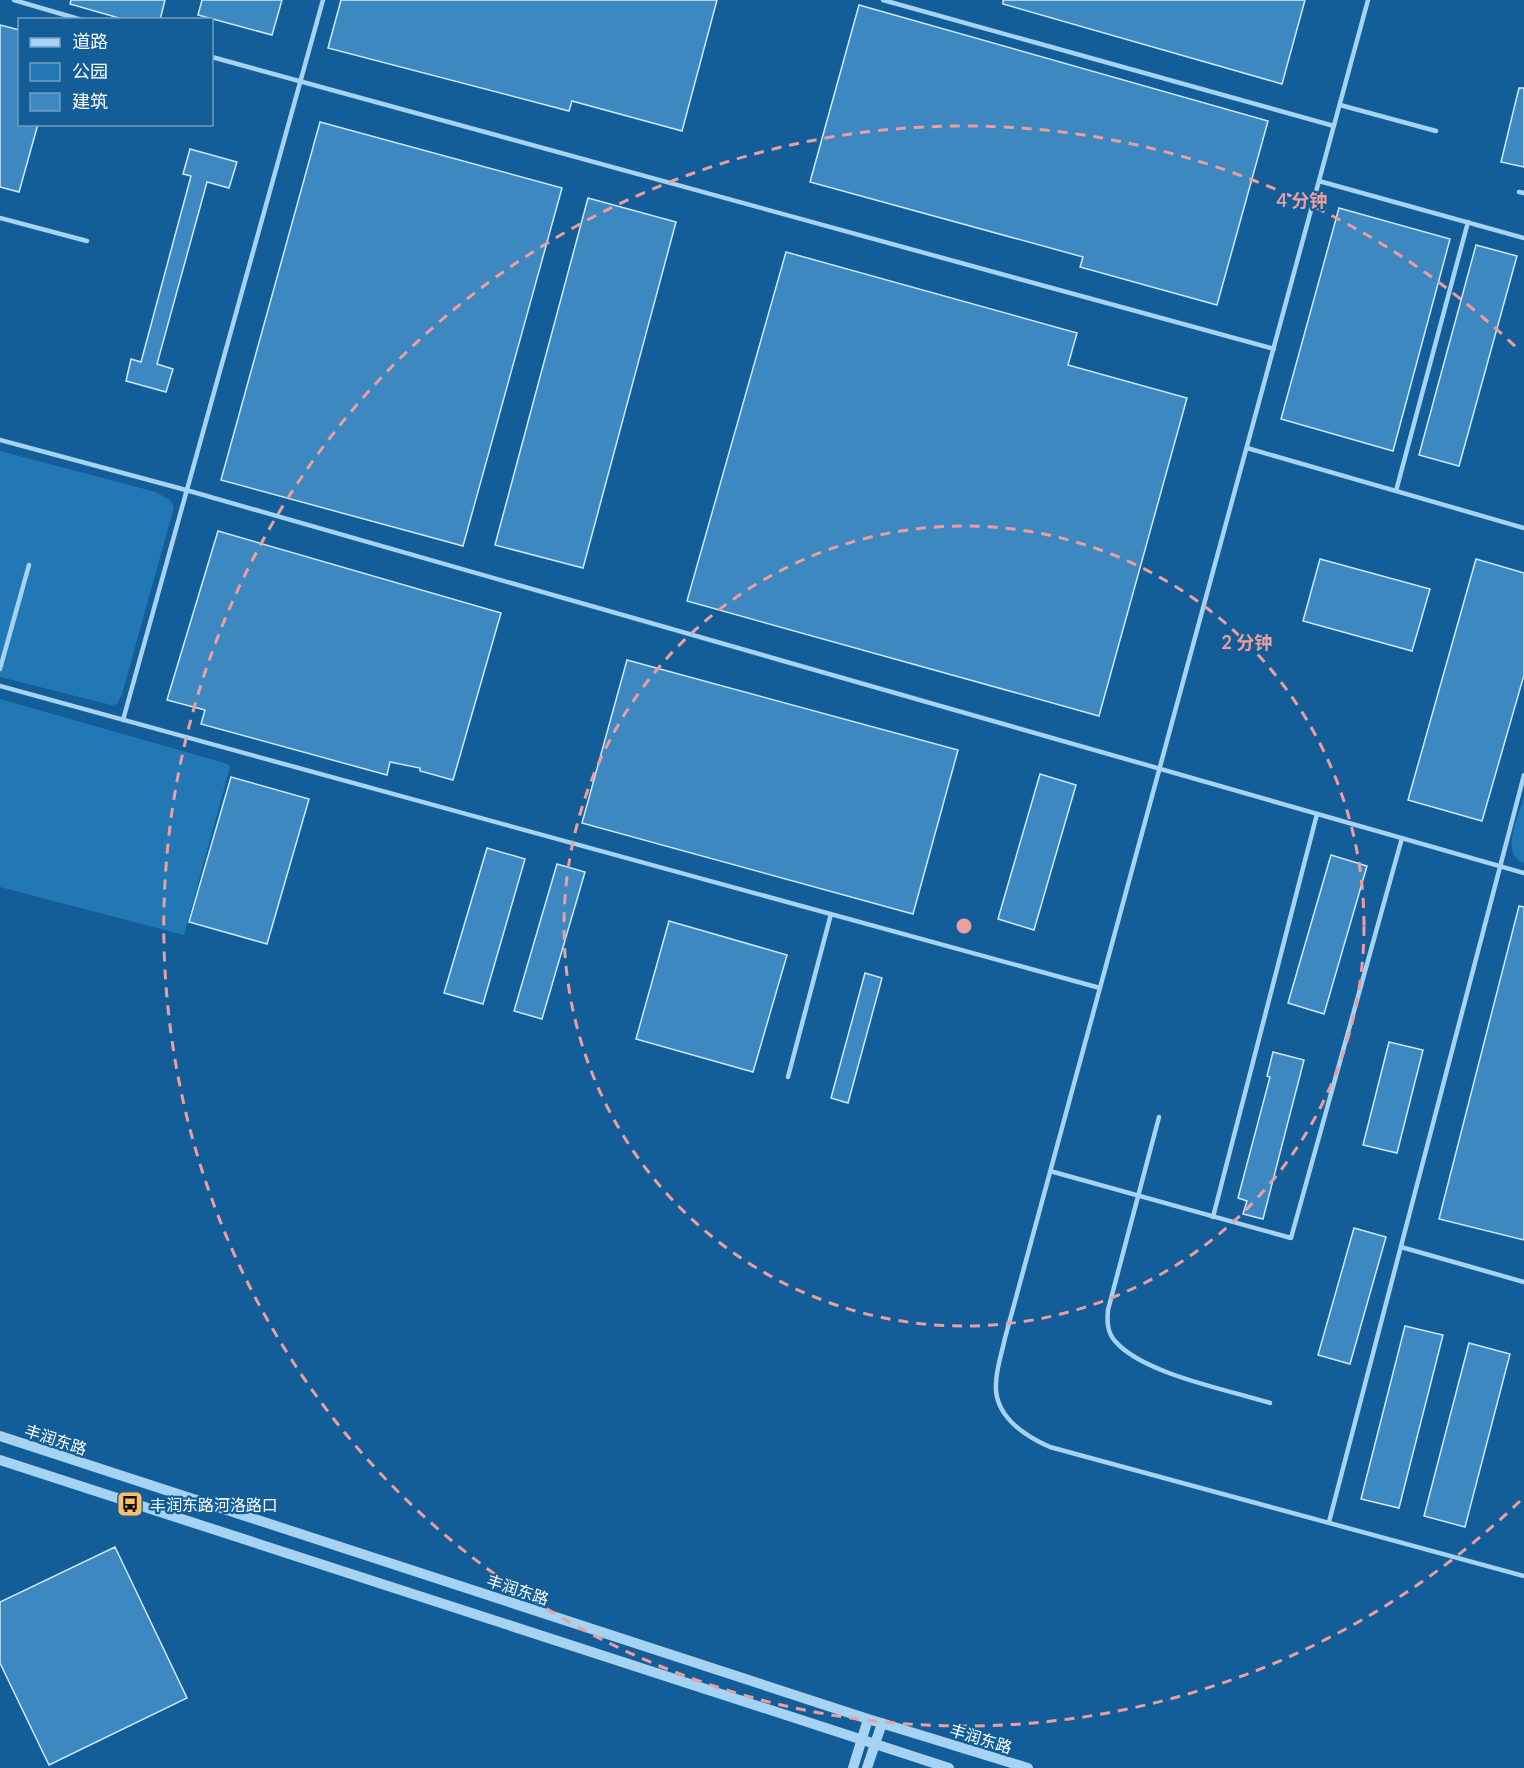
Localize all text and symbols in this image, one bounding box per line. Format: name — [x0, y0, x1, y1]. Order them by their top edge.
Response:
legend — [18, 18, 213, 126]
text: 道路 — [72, 30, 108, 52]
text: 公园 — [72, 60, 108, 82]
text: 建筑 — [72, 90, 108, 112]
text: 4 分钟 — [1277, 189, 1327, 211]
text: 2 分钟 — [1222, 631, 1272, 653]
centre of rings — [954, 916, 974, 936]
street label: 丰润东路 — [23, 1420, 89, 1458]
bus stop icon: 丰润东路河洛路口 — [115, 1489, 145, 1519]
place label: 丰润东路河洛路口 — [150, 1495, 278, 1514]
street label: 丰润东路 — [485, 1570, 551, 1608]
street label: 丰润东路 — [948, 1720, 1014, 1756]

